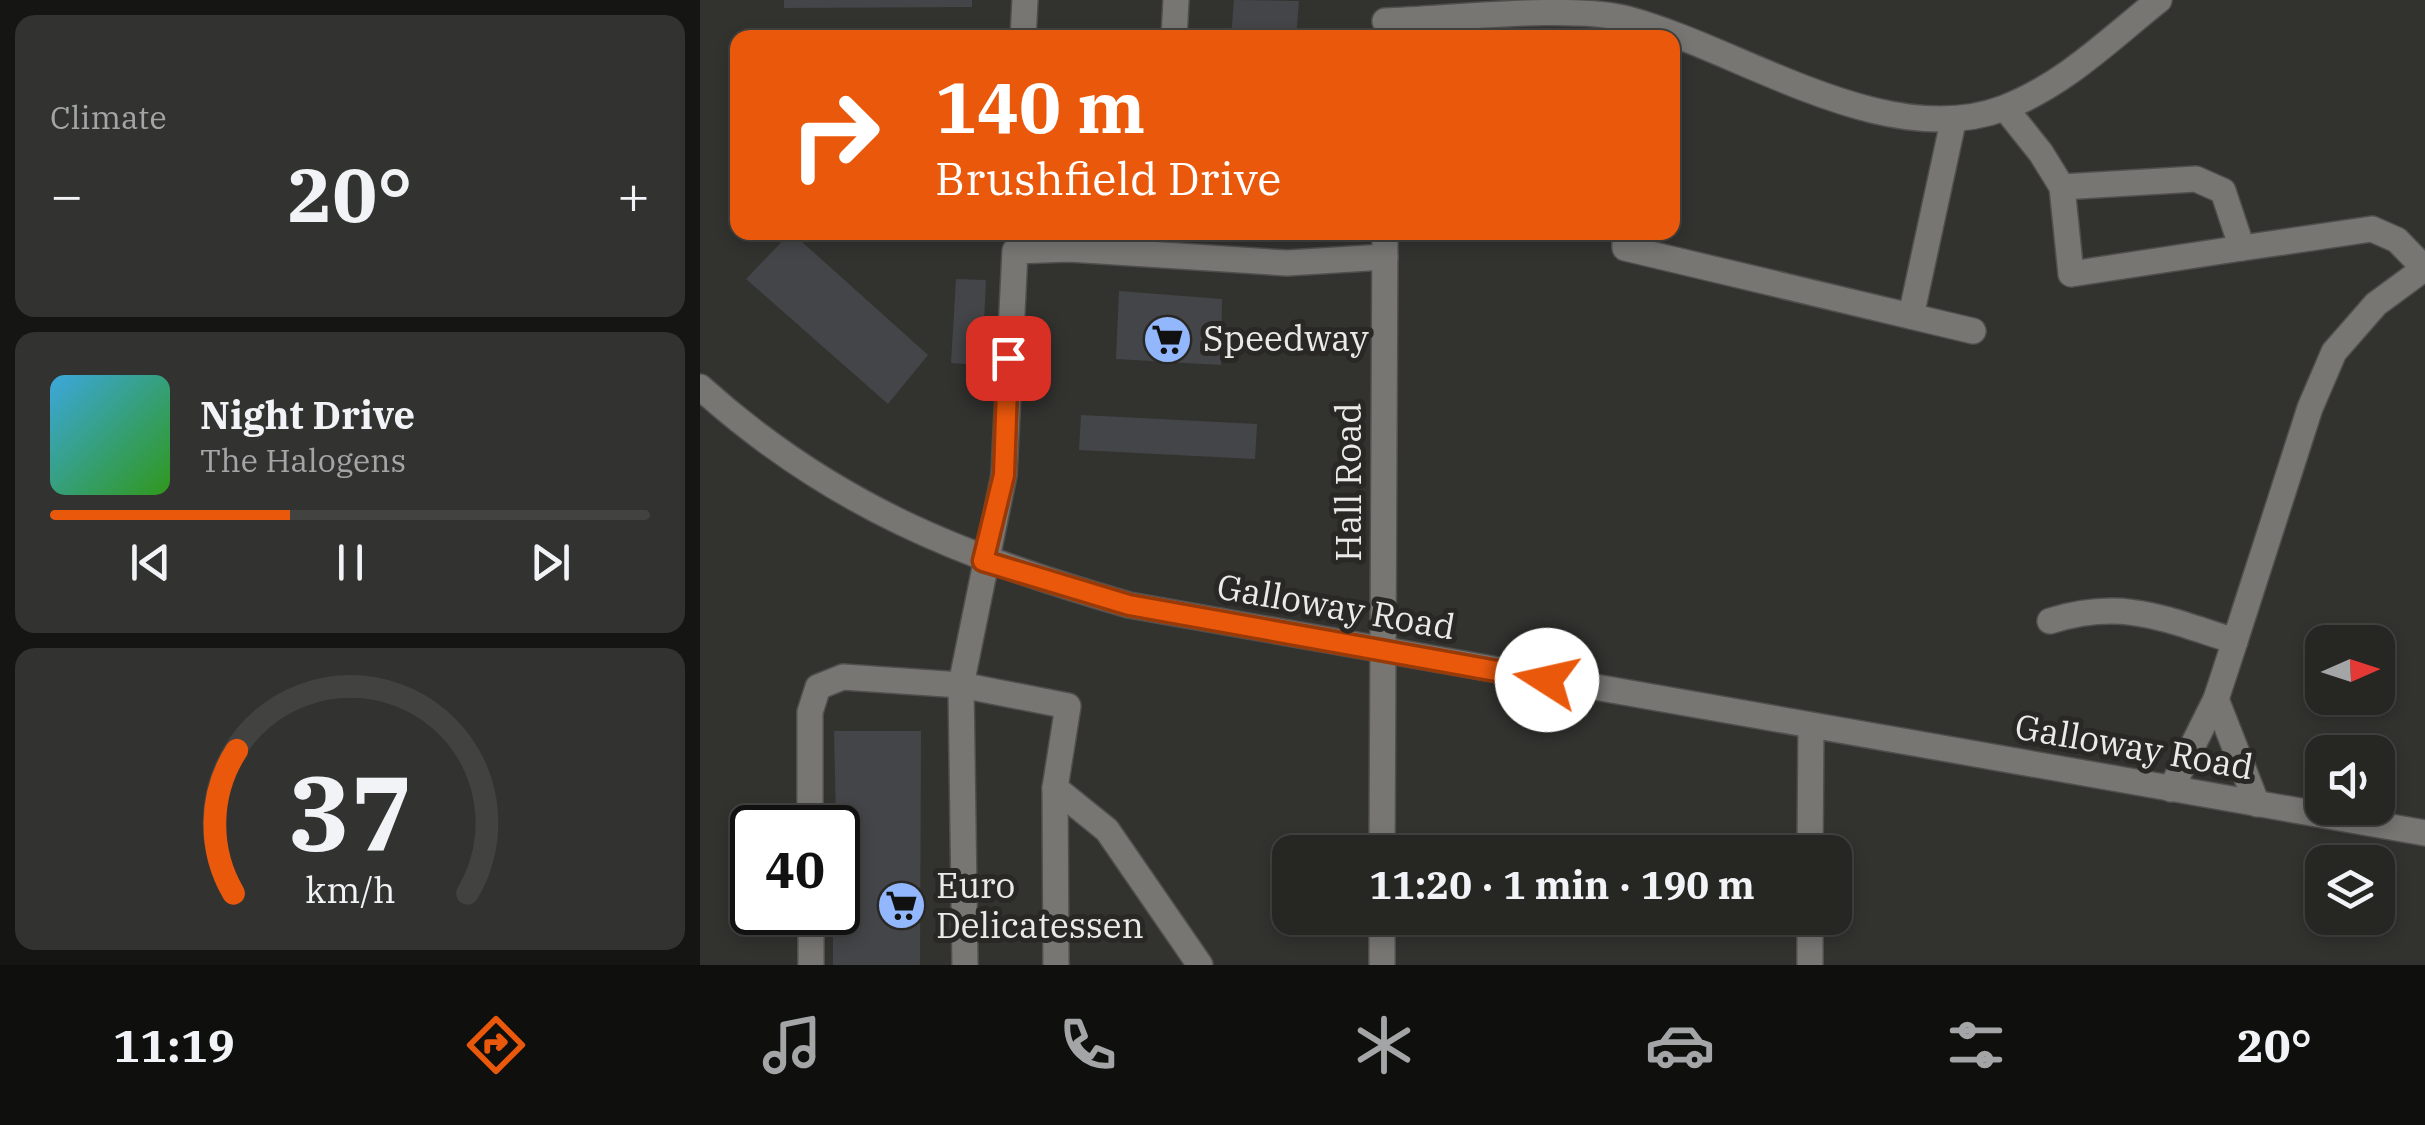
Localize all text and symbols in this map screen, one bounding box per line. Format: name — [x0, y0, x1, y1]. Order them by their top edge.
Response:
text: 140 m — [935, 61, 1145, 152]
icon: right — [770, 70, 900, 200]
text: Climate — [50, 96, 167, 138]
text: 20° — [287, 145, 413, 243]
text: Brushfield Drive — [935, 149, 1281, 207]
text: − — [50, 159, 83, 230]
text: + — [617, 159, 650, 230]
supermarket icon: Speedway — [1142, 313, 1194, 365]
place label: Speedway — [1203, 315, 1369, 361]
pin — [966, 316, 1051, 401]
icon: arrive — [981, 331, 1036, 386]
text: Night Drive — [200, 390, 415, 439]
street label: Hall Road — [1325, 402, 1371, 562]
text: The Halogens — [200, 439, 406, 481]
icon: previous — [123, 535, 178, 590]
icon: pause — [323, 535, 378, 590]
icon: next — [523, 535, 578, 590]
street label: Galloway Road — [1213, 562, 1459, 650]
north arrow — [2305, 625, 2395, 715]
map controls — [2305, 625, 2395, 935]
position arrow — [1495, 628, 1599, 732]
street label: Galloway Road — [2011, 702, 2257, 790]
button: sound — [2305, 735, 2395, 825]
text: 37 — [288, 744, 412, 880]
speed limit sign: 40 — [730, 805, 860, 935]
button: layers — [2305, 845, 2395, 935]
text: 11:20 · 1 min · 190 m — [1369, 860, 1755, 909]
place label: Euro Delicatessen — [936, 862, 1144, 948]
text: km/h — [305, 866, 395, 913]
supermarket icon: Euro Delicatessen — [875, 880, 927, 932]
icon: directions — [461, 1010, 531, 1080]
icon: music — [757, 1010, 827, 1080]
icon: phone — [1053, 1010, 1123, 1080]
icon: climate — [1349, 1010, 1419, 1080]
icon: car — [1645, 1010, 1715, 1080]
icon: filters — [1941, 1010, 2011, 1080]
text: 11:19 — [113, 1016, 235, 1074]
text: 20° — [2237, 1016, 2312, 1074]

